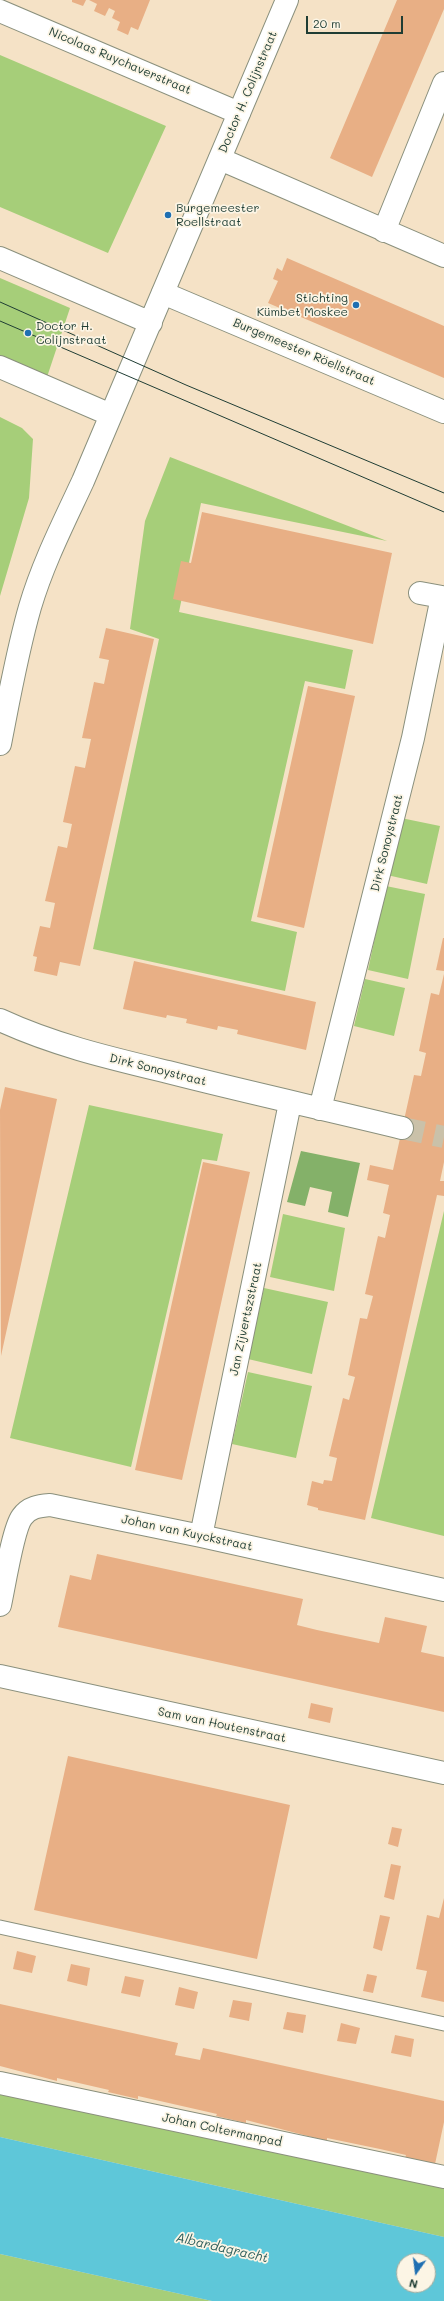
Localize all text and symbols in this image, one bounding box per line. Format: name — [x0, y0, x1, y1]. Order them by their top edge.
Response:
scale bar — [308, 8, 405, 34]
text: 20 m — [313, 15, 341, 31]
street label: Nicolaas Ruychaverstraat — [47, 24, 193, 98]
street label: Doctor H. Colijnstraat — [216, 29, 280, 155]
place label: Burgemeester Roellstraat — [176, 201, 259, 229]
marker: Burgemeester Roellstraat — [163, 210, 173, 220]
place label: Stichting Kümbet Moskee — [257, 291, 348, 319]
marker: Stichting Kümbet Moskee — [351, 300, 361, 310]
street label: Burgemeester Röellstraat — [231, 316, 377, 388]
place label: Doctor H. Colijnstraat — [36, 319, 106, 347]
marker: Doctor H. Colijnstraat — [23, 328, 33, 338]
street label: Dirk Sonoystraat — [368, 793, 406, 893]
street label: Dirk Sonoystraat — [108, 1051, 208, 1089]
street label: Jan Zijvertszstraat — [227, 1261, 265, 1377]
street label: Johan van Kuyckstraat — [120, 1512, 254, 1554]
street label: Sam van Houtenstraat — [156, 1704, 288, 1746]
street label: Johan Coltermanpad — [161, 2110, 283, 2150]
water label: Albardagracht — [174, 2230, 270, 2266]
north arrow — [396, 2253, 436, 2293]
text: N — [407, 2276, 419, 2292]

